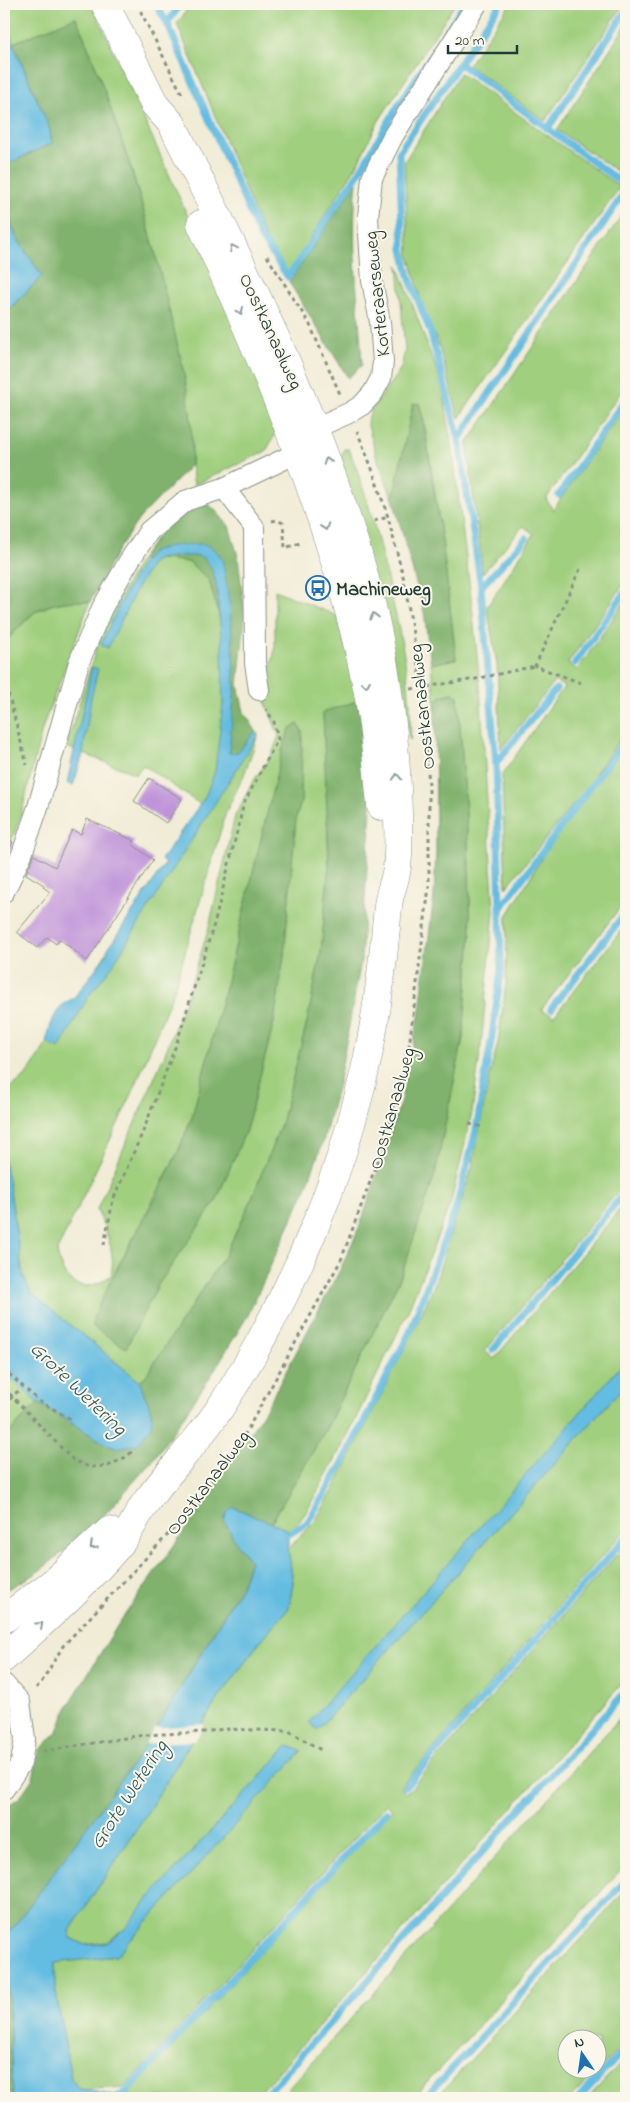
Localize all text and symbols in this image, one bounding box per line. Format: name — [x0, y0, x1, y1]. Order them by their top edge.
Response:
scale bar — [448, 22, 516, 54]
text: 20 m — [455, 30, 485, 52]
street label: Korteraarseweg — [357, 229, 400, 358]
one-way arrow — [229, 244, 239, 253]
street label: Oostkanaalweg — [229, 269, 309, 396]
one-way arrow — [233, 306, 244, 315]
one-way arrow — [323, 457, 333, 466]
one-way arrow — [319, 523, 329, 531]
bus stop icon: Machineweg — [305, 575, 331, 601]
place label: Machineweg — [336, 576, 431, 606]
one-way arrow — [369, 612, 379, 621]
street label: Oostkanaalweg — [402, 643, 445, 771]
one-way arrow — [361, 680, 371, 689]
one-way arrow — [391, 773, 402, 781]
street label: Oostkanaalweg — [362, 1044, 426, 1173]
water label: Grote Wetering — [22, 1335, 133, 1445]
street label: Oostkanaalweg — [160, 1425, 259, 1543]
one-way arrow — [90, 1540, 99, 1549]
one-way arrow — [34, 1622, 43, 1631]
water label: Grote Wetering — [83, 1734, 177, 1856]
north arrow — [558, 2030, 608, 2080]
text: N — [572, 2032, 586, 2054]

